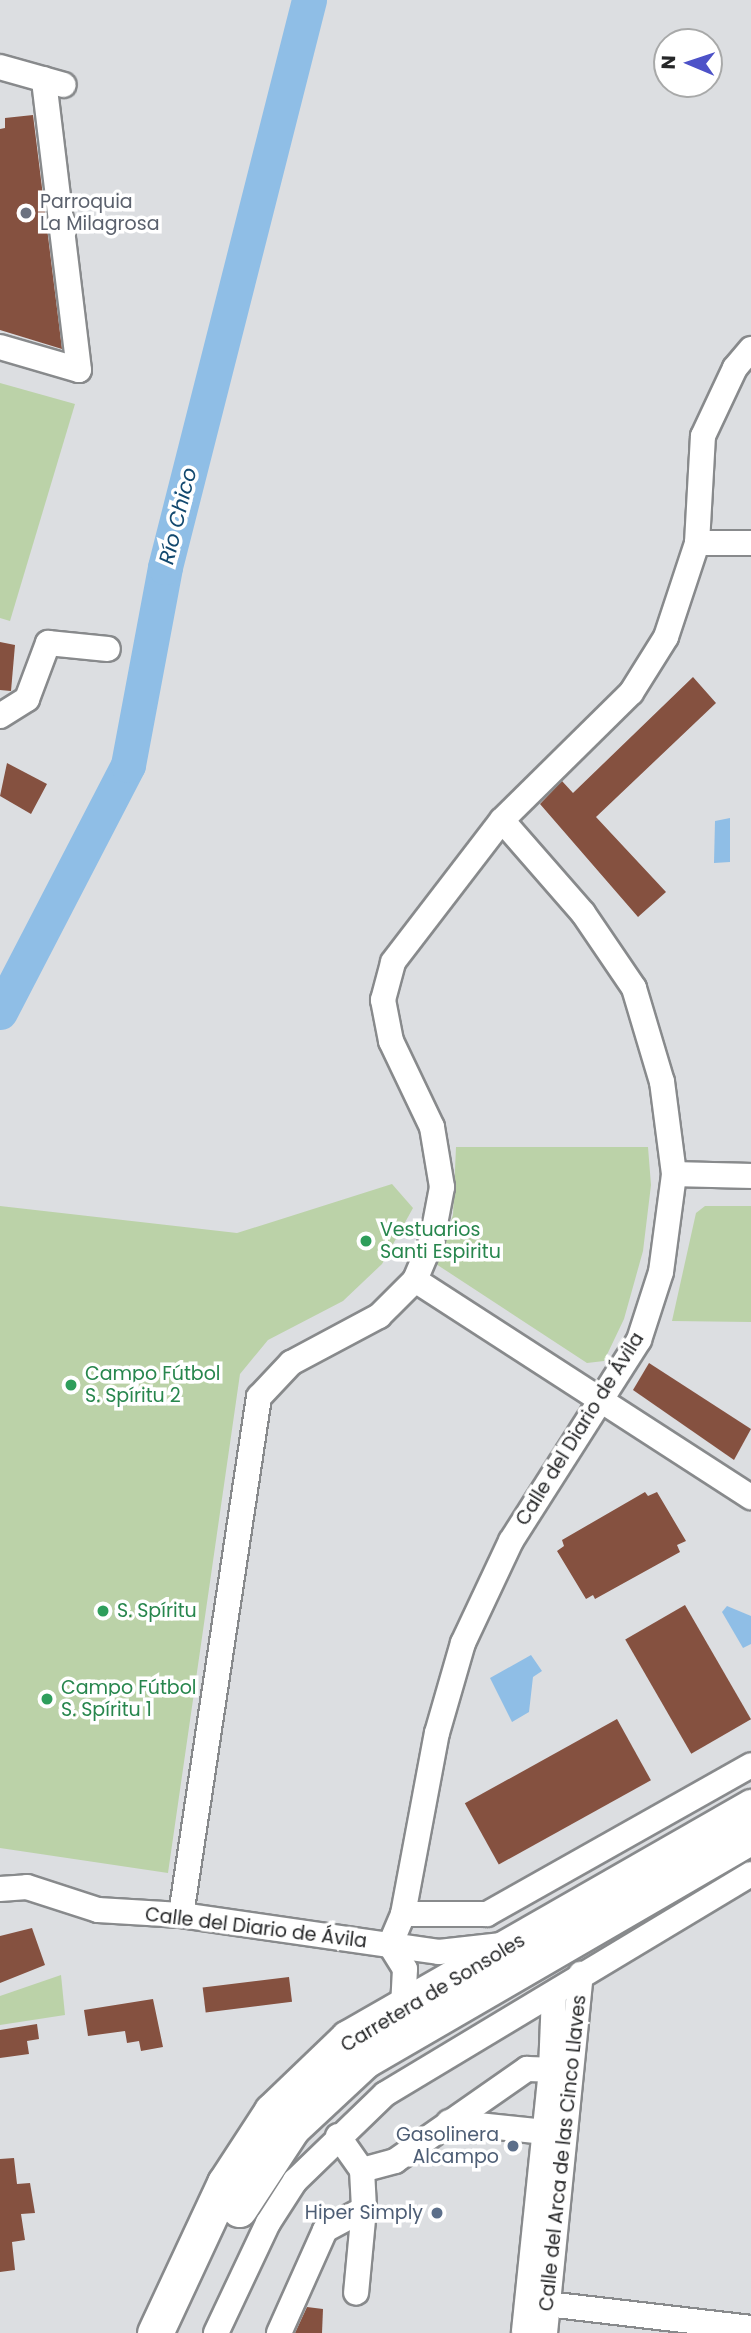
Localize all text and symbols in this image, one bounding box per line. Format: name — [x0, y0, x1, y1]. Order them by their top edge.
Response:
north arrow — [653, 28, 723, 98]
text: N — [655, 55, 682, 70]
place label: Parroquia La Milagrosa — [40, 191, 160, 235]
marker: Parroquia La Milagrosa — [18, 205, 34, 221]
water label: Río Chico — [154, 465, 202, 567]
place label: Vestuarios Santi Espiritu — [380, 1219, 501, 1263]
marker: Vestuarios Santi Espiritu — [358, 1233, 374, 1249]
street label: Calle del Diario de Ávila — [511, 1328, 649, 1530]
place label: Campo Fútbol S. Spíritu 2 — [85, 1363, 220, 1407]
marker: Campo Fútbol S. Spíritu 2 — [63, 1377, 79, 1393]
place label: S. Spíritu — [117, 1600, 197, 1622]
marker: S. Spíritu — [95, 1603, 111, 1619]
place label: Campo Fútbol S. Spíritu 1 — [61, 1677, 196, 1721]
marker: Campo Fútbol S. Spíritu 1 — [39, 1691, 55, 1707]
street label: Calle del Diario de Ávila — [144, 1903, 368, 1953]
street label: Carretera de Sonsoles — [337, 1929, 529, 2057]
street label: Calle del Arca de las Cinco Llaves — [535, 1994, 591, 2312]
place label: Gasolinera Alcampo — [396, 2124, 499, 2168]
marker: Gasolinera Alcampo — [505, 2138, 521, 2154]
place label: Hiper Simply — [305, 2202, 423, 2224]
marker: Hiper Simply — [429, 2205, 445, 2221]

